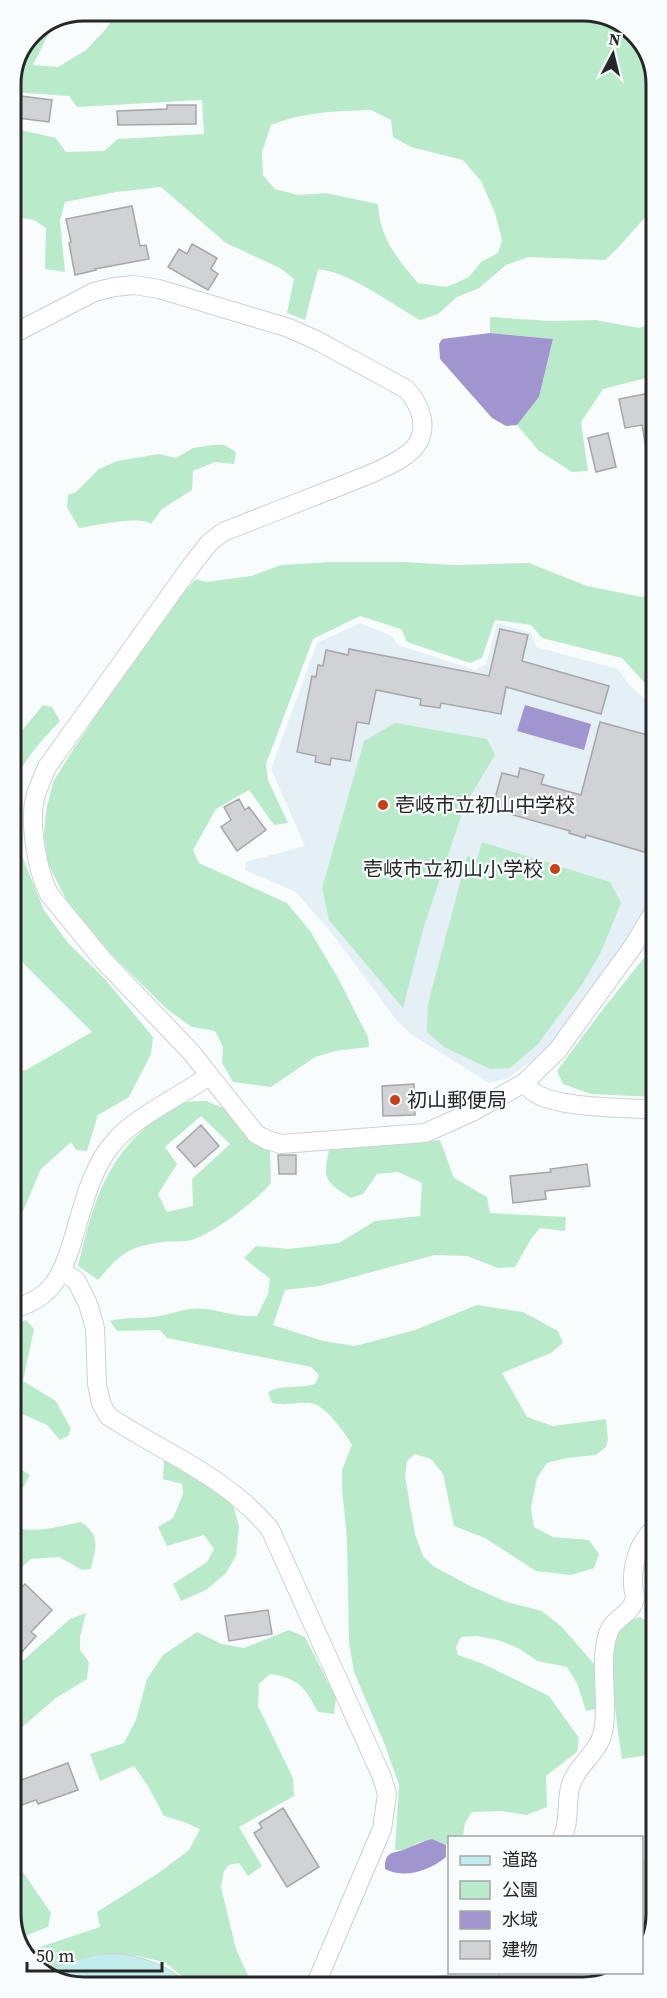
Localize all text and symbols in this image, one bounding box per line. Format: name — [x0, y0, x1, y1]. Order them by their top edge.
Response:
north arrow — [583, 24, 643, 84]
text: N — [608, 27, 622, 51]
place label: 壱岐市立初山中学校 — [395, 791, 575, 819]
marker: 壱岐市立初山中学校 — [376, 798, 390, 812]
place label: 壱岐市立初山小学校 — [363, 855, 543, 883]
marker: 壱岐市立初山小学校 — [548, 862, 562, 876]
place label: 初山郵便局 — [407, 1086, 507, 1114]
marker: 初山郵便局 — [388, 1093, 402, 1107]
legend — [448, 1836, 643, 1974]
text: 道路 — [502, 1847, 538, 1872]
text: 公園 — [502, 1877, 538, 1902]
text: 水域 — [502, 1907, 538, 1932]
scale bar — [27, 1935, 162, 1973]
text: 建物 — [502, 1937, 538, 1962]
text: 50 m — [36, 1943, 74, 1968]

